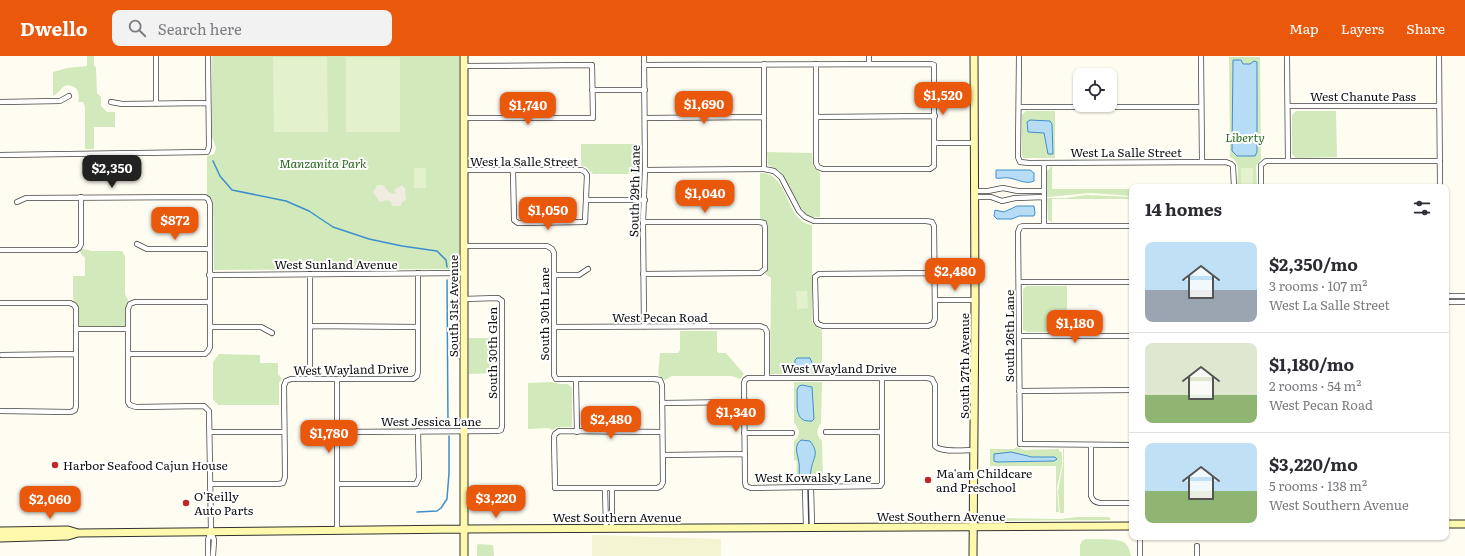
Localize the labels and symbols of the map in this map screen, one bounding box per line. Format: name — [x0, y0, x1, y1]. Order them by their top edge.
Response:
pin: $1,520 — [910, 82, 976, 116]
street label: West Chanute Pass — [1310, 87, 1417, 105]
pin: $1,690 — [671, 91, 737, 125]
pin: $1,740 — [495, 92, 561, 126]
park label: Liberty — [1225, 128, 1265, 146]
street label: West La Salle Street — [1070, 143, 1182, 161]
street label: South 29th Lane — [624, 145, 644, 237]
street label: West la Salle Street — [470, 152, 578, 170]
park label: Manzanita Park — [279, 154, 367, 172]
pin: $2,350 — [79, 155, 145, 189]
pin: $1,040 — [672, 180, 738, 214]
pin: $1,050 — [515, 197, 581, 231]
pin: $872 — [151, 207, 199, 241]
street label: West Sunland Avenue — [274, 255, 398, 273]
street label: South 31st Avenue — [444, 255, 462, 357]
pin: $2,480 — [922, 258, 988, 292]
street label: South 30th Lane — [535, 267, 553, 361]
street label: South 26th Lane — [1000, 290, 1018, 382]
street label: South 30th Glen — [483, 307, 501, 399]
street label: West Pecan Road — [612, 308, 709, 326]
pin: $1,180 — [1042, 310, 1108, 344]
street label: South 27th Avenue — [955, 313, 973, 419]
street label: West Wayland Drive — [293, 359, 409, 379]
street label: West Wayland Drive — [781, 359, 897, 377]
pin: $1,340 — [703, 399, 769, 433]
pin: $2,480 — [578, 406, 644, 440]
street label: West Jessica Lane — [381, 412, 481, 430]
pin: $1,780 — [296, 420, 362, 454]
place label: Harbor Seafood Cajun House — [63, 456, 228, 474]
marker: Harbor Seafood Cajun House — [50, 460, 60, 470]
place label: Ma'am Childcare and Preschool — [936, 464, 1032, 496]
street label: West Kowalsky Lane — [754, 468, 872, 486]
marker: Ma'am Childcare and Preschool — [923, 475, 933, 485]
pin: $3,220 — [463, 485, 529, 519]
pin: $2,060 — [17, 486, 83, 520]
place label: O'Reilly Auto Parts — [194, 487, 254, 519]
marker: O'Reilly Auto Parts — [181, 498, 191, 508]
street label: West Southern Avenue — [876, 507, 1006, 525]
street label: West Southern Avenue — [552, 508, 682, 526]

